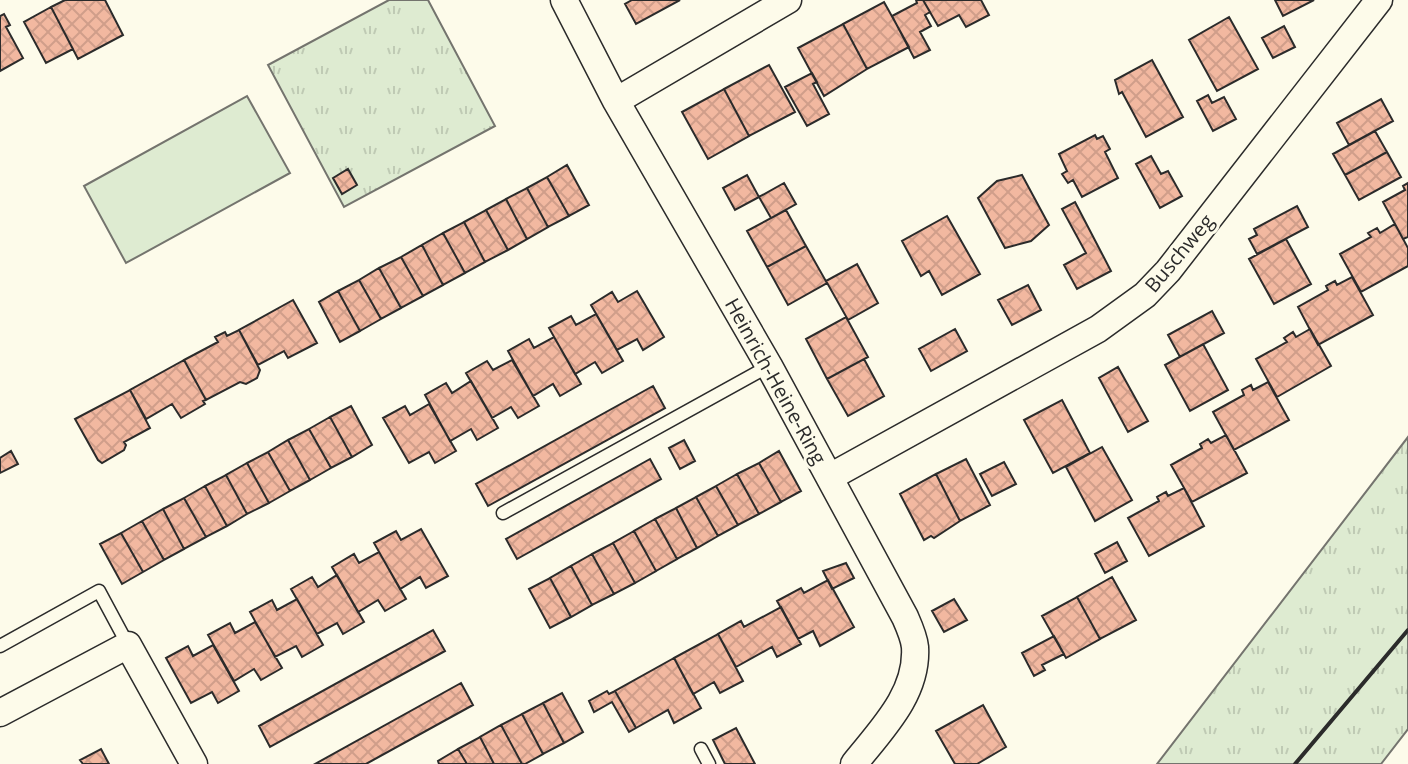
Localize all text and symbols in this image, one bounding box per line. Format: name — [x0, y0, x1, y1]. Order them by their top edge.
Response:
street label: Buschweg — [1138, 208, 1220, 298]
street label: Heinrich-Heine-Ring — [719, 293, 833, 469]

